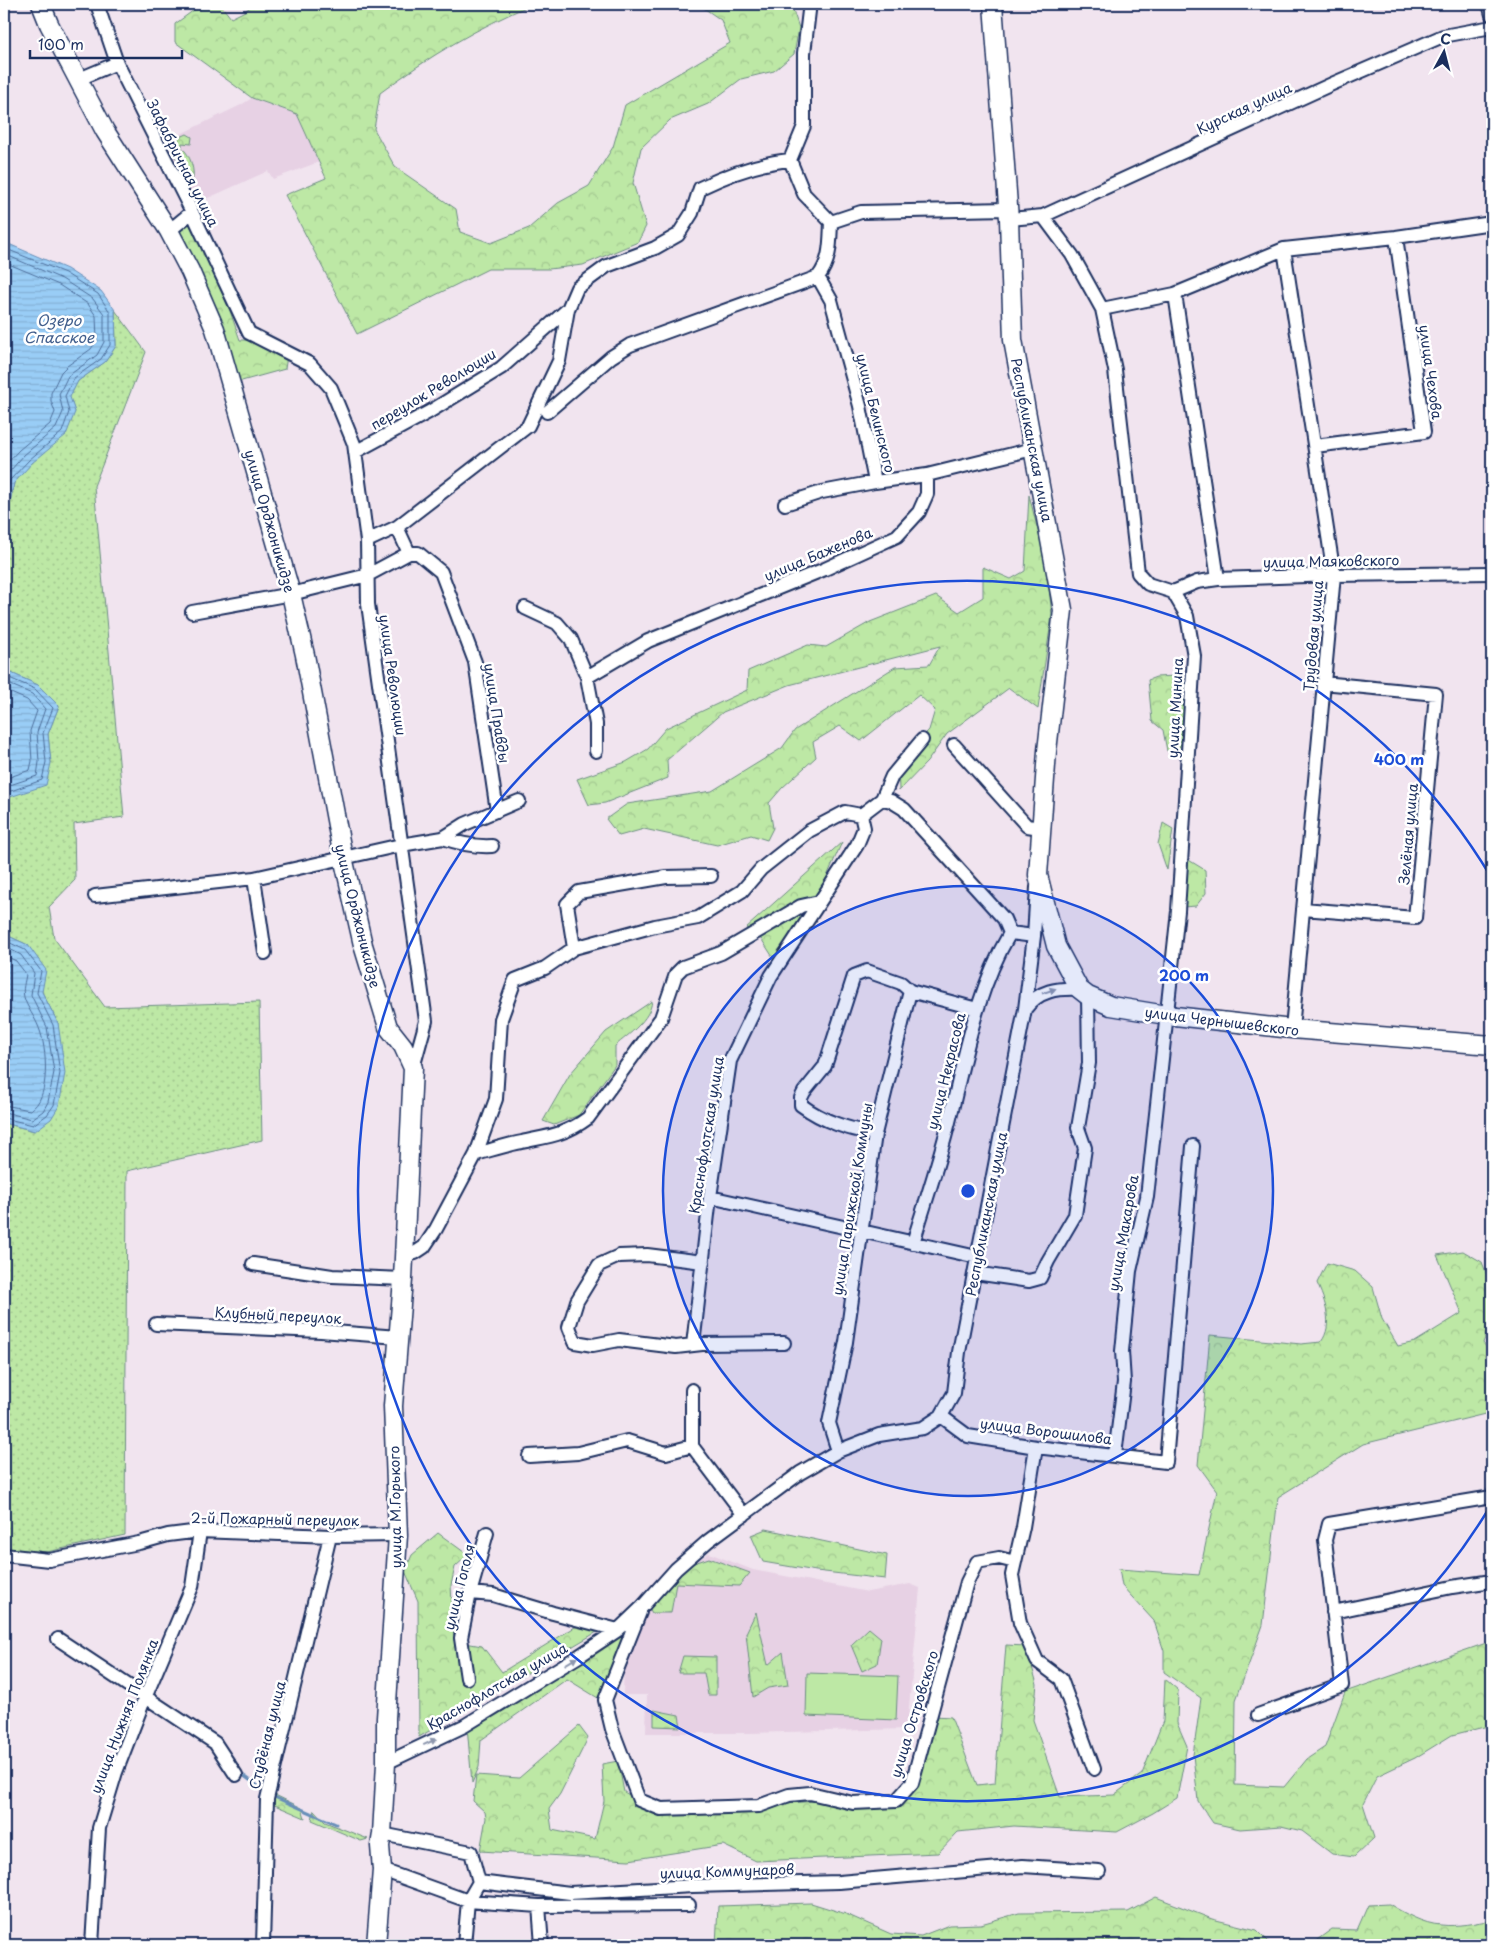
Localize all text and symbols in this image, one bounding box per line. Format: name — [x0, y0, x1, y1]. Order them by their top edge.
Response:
scale bar — [30, 28, 182, 60]
north arrow — [1418, 28, 1468, 78]
text: С — [1439, 28, 1452, 50]
text: 100 m — [38, 32, 84, 55]
street label: Курская улица — [1193, 77, 1295, 139]
street label: Зафабричная улица — [142, 96, 224, 231]
water label: Озеро Спасское — [24, 308, 95, 348]
street label: улица Чехова — [1414, 323, 1448, 421]
street label: переулок Революции — [366, 343, 500, 435]
street label: улица Белинского — [851, 351, 901, 475]
street label: Республиканская улица — [1006, 356, 1058, 524]
street label: улица Орджоникидзе — [240, 447, 301, 595]
street label: улица Баженова — [761, 522, 876, 586]
street label: улица Маяковского — [1263, 549, 1399, 573]
street label: Трудовая улица — [1298, 579, 1328, 692]
street label: улица Революции — [374, 613, 412, 737]
street label: улица Минина — [1162, 657, 1188, 759]
street label: улица Правды — [479, 662, 515, 764]
text: 400 m — [1374, 747, 1424, 770]
street label: Зелёная улица — [1393, 782, 1423, 886]
street label: улица Орджоникидзе — [330, 842, 386, 991]
text: 200 m — [1159, 963, 1209, 986]
one-way arrow — [1042, 987, 1057, 995]
street label: улица Чернышевского — [1144, 1001, 1300, 1041]
street label: улица Некрасова — [921, 1010, 971, 1132]
street label: Краснофлотская улица — [683, 1055, 729, 1215]
street label: улица Парижской Коммуны — [826, 1101, 878, 1297]
street label: Республиканская улица — [960, 1130, 1012, 1298]
street label: улица Макарова — [1102, 1173, 1144, 1293]
centre of rings — [959, 1182, 977, 1200]
street label: Клубный переулок — [214, 1301, 343, 1329]
street label: улица Ворошилова — [979, 1412, 1113, 1450]
street label: улица М.Горького — [383, 1445, 407, 1568]
street label: 2-й Пожарный переулок — [191, 1507, 360, 1531]
street label: улица Гоголя — [438, 1542, 480, 1632]
street label: улица Нижняя Полянка — [85, 1635, 163, 1796]
street label: Краснофлотская улица — [423, 1637, 571, 1735]
street label: улица Островского — [885, 1648, 943, 1780]
one-way arrow — [565, 1657, 578, 1666]
street label: Студёная улица — [243, 1678, 291, 1791]
one-way arrow — [423, 1737, 437, 1745]
street label: улица Коммунаров — [659, 1858, 795, 1884]

